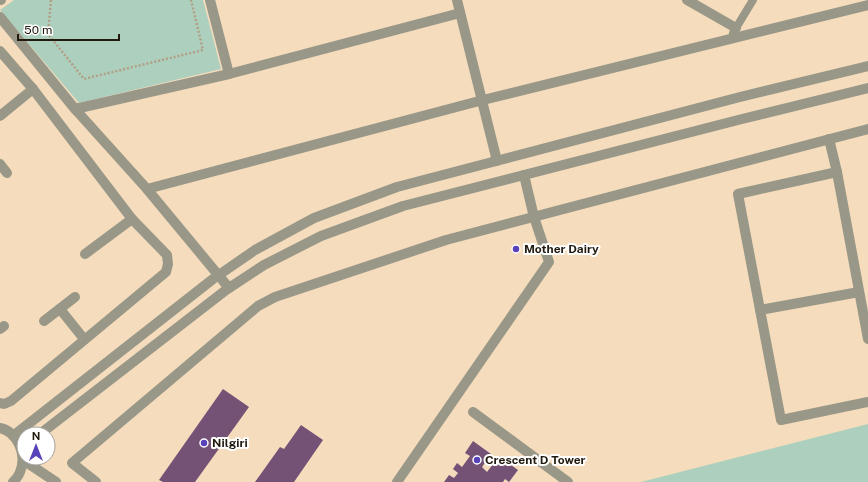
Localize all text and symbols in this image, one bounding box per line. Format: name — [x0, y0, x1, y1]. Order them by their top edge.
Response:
scale bar — [18, 16, 119, 42]
text: 50 m — [24, 23, 52, 37]
place label: Mother Dairy — [524, 242, 599, 256]
marker: Mother Dairy — [511, 244, 521, 254]
north arrow — [16, 426, 56, 466]
text: N — [32, 430, 40, 442]
place label: Nilgiri — [212, 436, 248, 450]
marker: Nilgiri — [199, 438, 209, 448]
place label: Crescent D Tower — [485, 453, 586, 467]
marker: Crescent D Tower — [472, 455, 482, 465]

